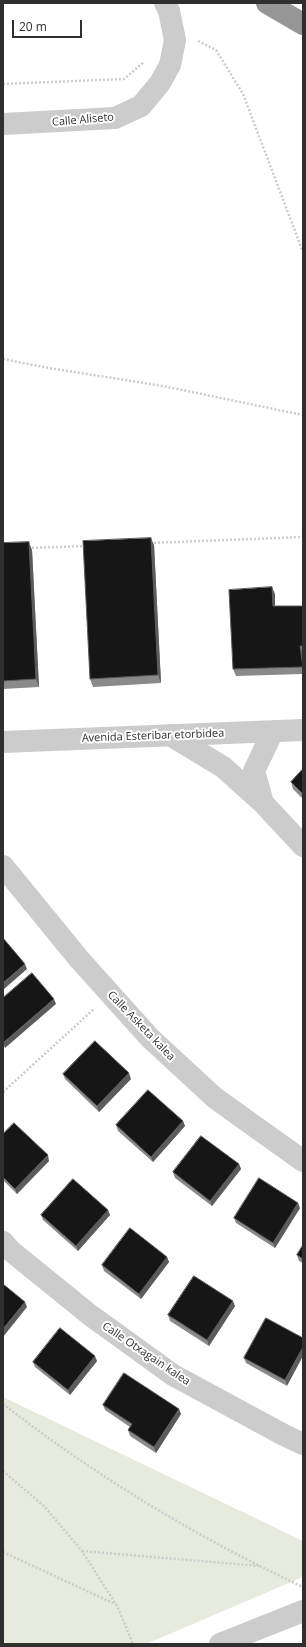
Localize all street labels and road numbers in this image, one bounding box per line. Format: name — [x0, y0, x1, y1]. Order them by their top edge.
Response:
street label: Calle Aliseto — [51, 111, 115, 129]
street label: Avenida Esteribar etorbidea — [82, 727, 224, 745]
street label: Calle Asketa kalea — [104, 988, 178, 1064]
street label: Calle Otxagain kalea — [99, 1320, 193, 1388]

